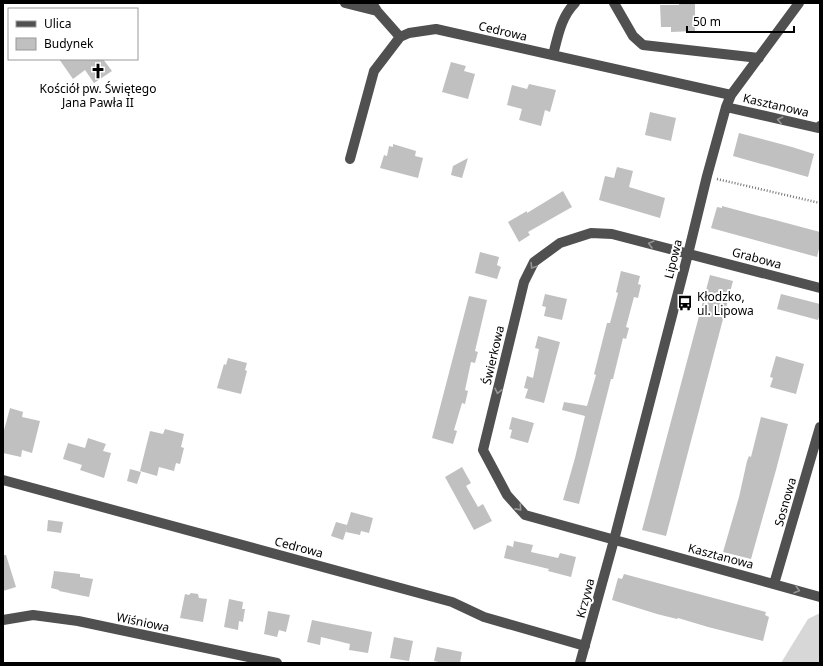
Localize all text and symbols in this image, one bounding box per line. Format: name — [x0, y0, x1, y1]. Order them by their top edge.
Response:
legend — [8, 8, 138, 60]
scale bar — [687, 8, 794, 34]
text: 50 m — [693, 13, 721, 30]
text: Ulica — [44, 15, 71, 32]
street label: Cedrowa — [477, 17, 529, 45]
text: Budynek — [44, 35, 94, 52]
church icon: Kościół pw. Świętego Jana Pawła II — [89, 62, 107, 80]
place label: Kościół pw. Świętego Jana Pawła II — [40, 80, 156, 111]
street label: Kasztanowa — [741, 89, 811, 121]
one-way arrow — [776, 116, 783, 124]
street label: Lipowa — [660, 238, 686, 280]
one-way arrow — [647, 240, 654, 248]
street label: Grabowa — [730, 243, 784, 273]
one-way arrow — [530, 262, 537, 269]
place label: Kłodzko, ul. Lipowa — [697, 288, 754, 319]
bus stop icon: Kłodzko, ul. Lipowa — [676, 294, 694, 312]
street label: Świerkowa — [478, 324, 508, 386]
one-way arrow — [494, 387, 502, 394]
street label: Sosnowa — [770, 476, 800, 528]
one-way arrow — [515, 504, 522, 511]
street label: Cedrowa — [273, 532, 325, 562]
street label: Kasztanowa — [686, 539, 756, 573]
street label: Krzywa — [572, 576, 598, 620]
one-way arrow — [793, 585, 800, 594]
street label: Wiśniowa — [115, 608, 171, 636]

